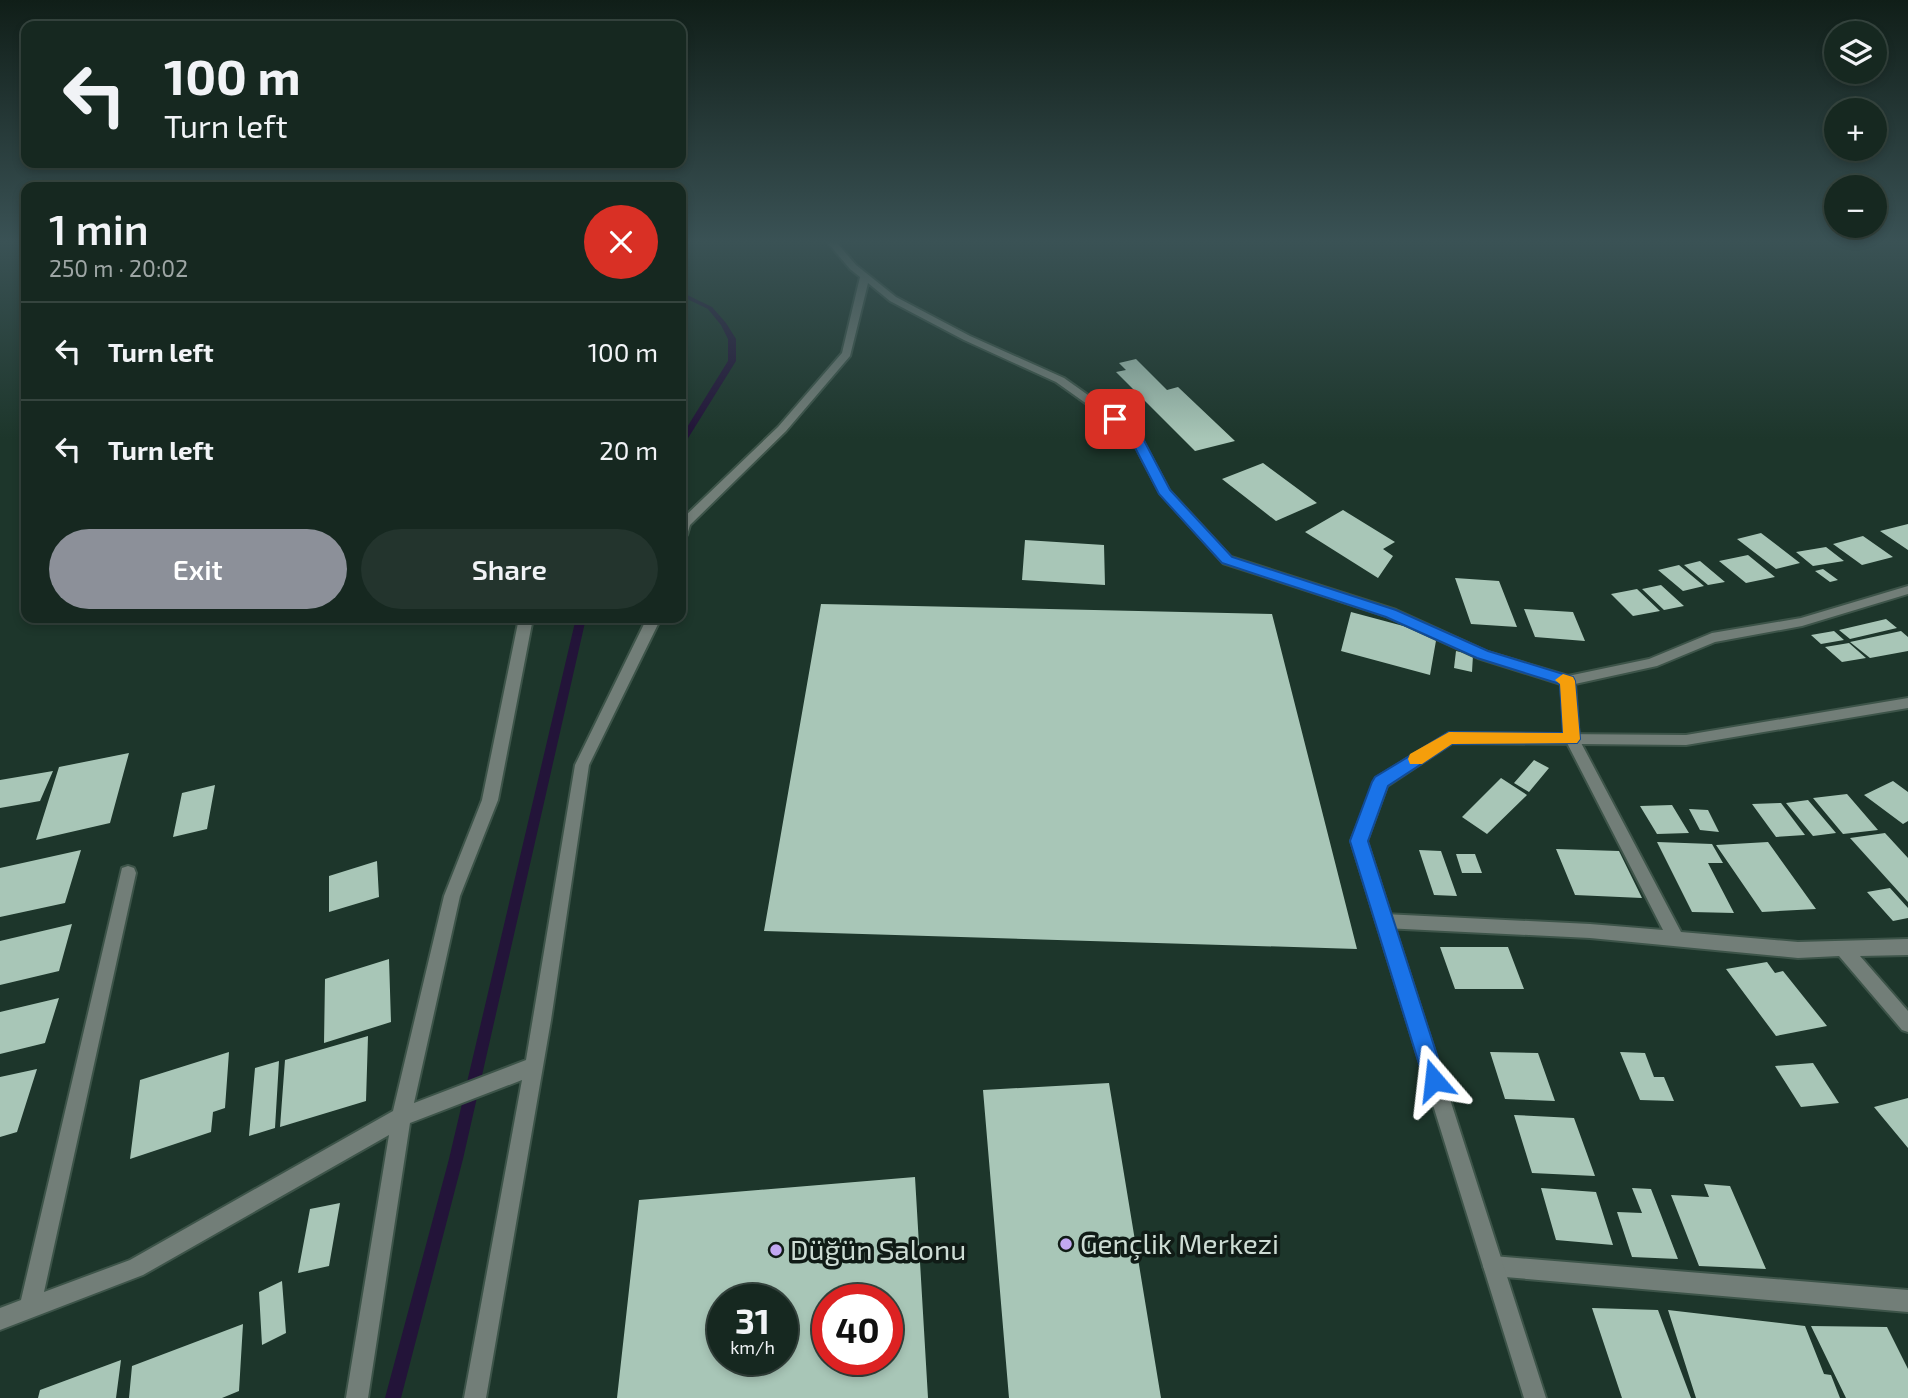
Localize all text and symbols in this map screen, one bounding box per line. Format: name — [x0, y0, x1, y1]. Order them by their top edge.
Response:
map controls — [1824, 21, 1887, 238]
button: layers — [1824, 21, 1887, 84]
text: 100 m — [164, 46, 301, 105]
icon: left — [49, 49, 140, 140]
button: + — [1824, 98, 1887, 161]
text: Turn left — [164, 106, 288, 144]
button: − — [1824, 175, 1887, 238]
text: 1 min — [49, 203, 149, 253]
button: close — [584, 205, 658, 279]
text: 250 m · 20:02 — [49, 254, 188, 282]
icon: left — [49, 332, 87, 370]
text: Turn left — [108, 336, 214, 367]
text: 100 m — [588, 336, 658, 367]
pin — [1085, 389, 1145, 449]
icon: arrive — [1096, 400, 1134, 438]
icon: left — [49, 430, 87, 468]
text: Turn left — [108, 434, 214, 465]
text: 20 m — [599, 434, 658, 465]
button: Exit — [49, 529, 347, 609]
button: Share — [361, 529, 658, 609]
position arrow — [1397, 1043, 1471, 1117]
place label: Gençlik Merkezi — [1080, 1226, 1279, 1261]
place label: Düğün Salonu — [790, 1232, 966, 1266]
marker: Gençlik Merkezi — [1058, 1236, 1074, 1252]
marker: Düğün Salonu — [768, 1242, 784, 1258]
speed limit sign: 40 — [812, 1284, 903, 1375]
text: 31 — [735, 1299, 770, 1341]
text: km/h — [730, 1336, 775, 1358]

